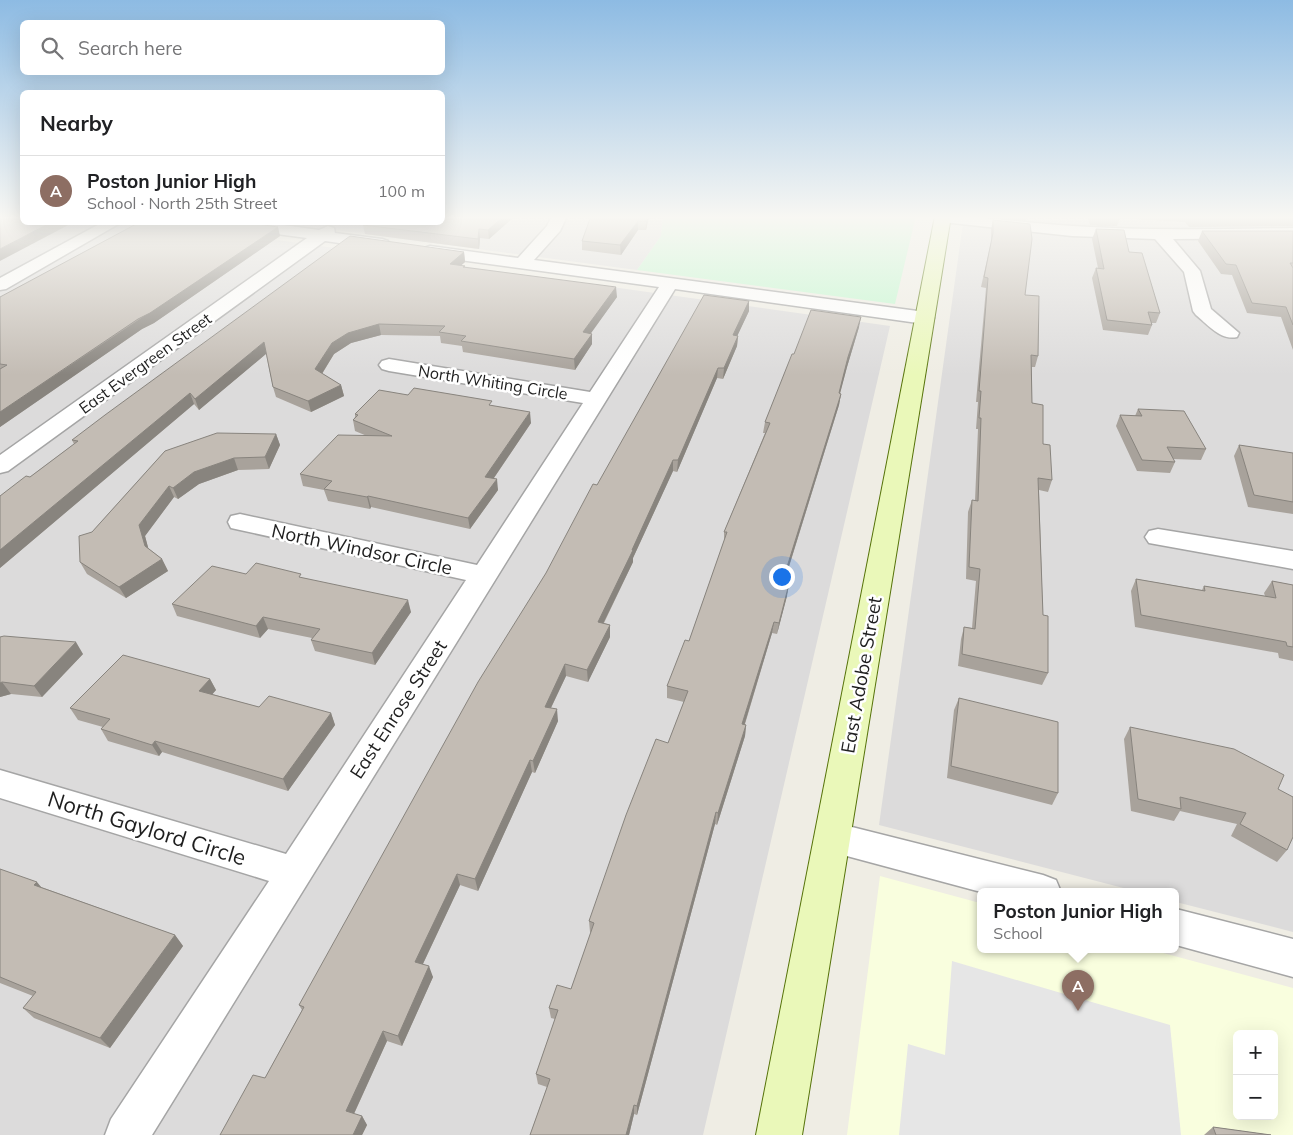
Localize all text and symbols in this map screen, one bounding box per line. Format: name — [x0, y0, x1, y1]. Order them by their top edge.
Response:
search box — [20, 20, 445, 75]
icon: search — [38, 34, 66, 62]
text: Search here — [78, 36, 182, 60]
text: Nearby — [40, 110, 113, 136]
text: Poston Junior High — [87, 169, 256, 193]
text: A — [50, 181, 62, 201]
text: 100 m — [378, 181, 425, 201]
text: School · North 25th Street — [87, 193, 277, 213]
street label: East Evergreen Street — [75, 308, 216, 418]
street label: North Whiting Circle — [417, 360, 569, 404]
street label: North Windsor Circle — [269, 518, 455, 580]
your location — [769, 564, 795, 590]
street label: East Adobe Street — [835, 594, 887, 755]
street label: East Enrose Street — [344, 635, 452, 783]
street label: North Gaylord Circle — [45, 785, 249, 871]
popup — [977, 888, 1179, 953]
text: Poston Junior High — [993, 899, 1163, 923]
text: School — [993, 923, 1043, 943]
pin: A — [1062, 970, 1094, 1011]
map controls — [1233, 1030, 1278, 1120]
button: + — [1233, 1030, 1278, 1075]
button: − — [1233, 1075, 1278, 1120]

